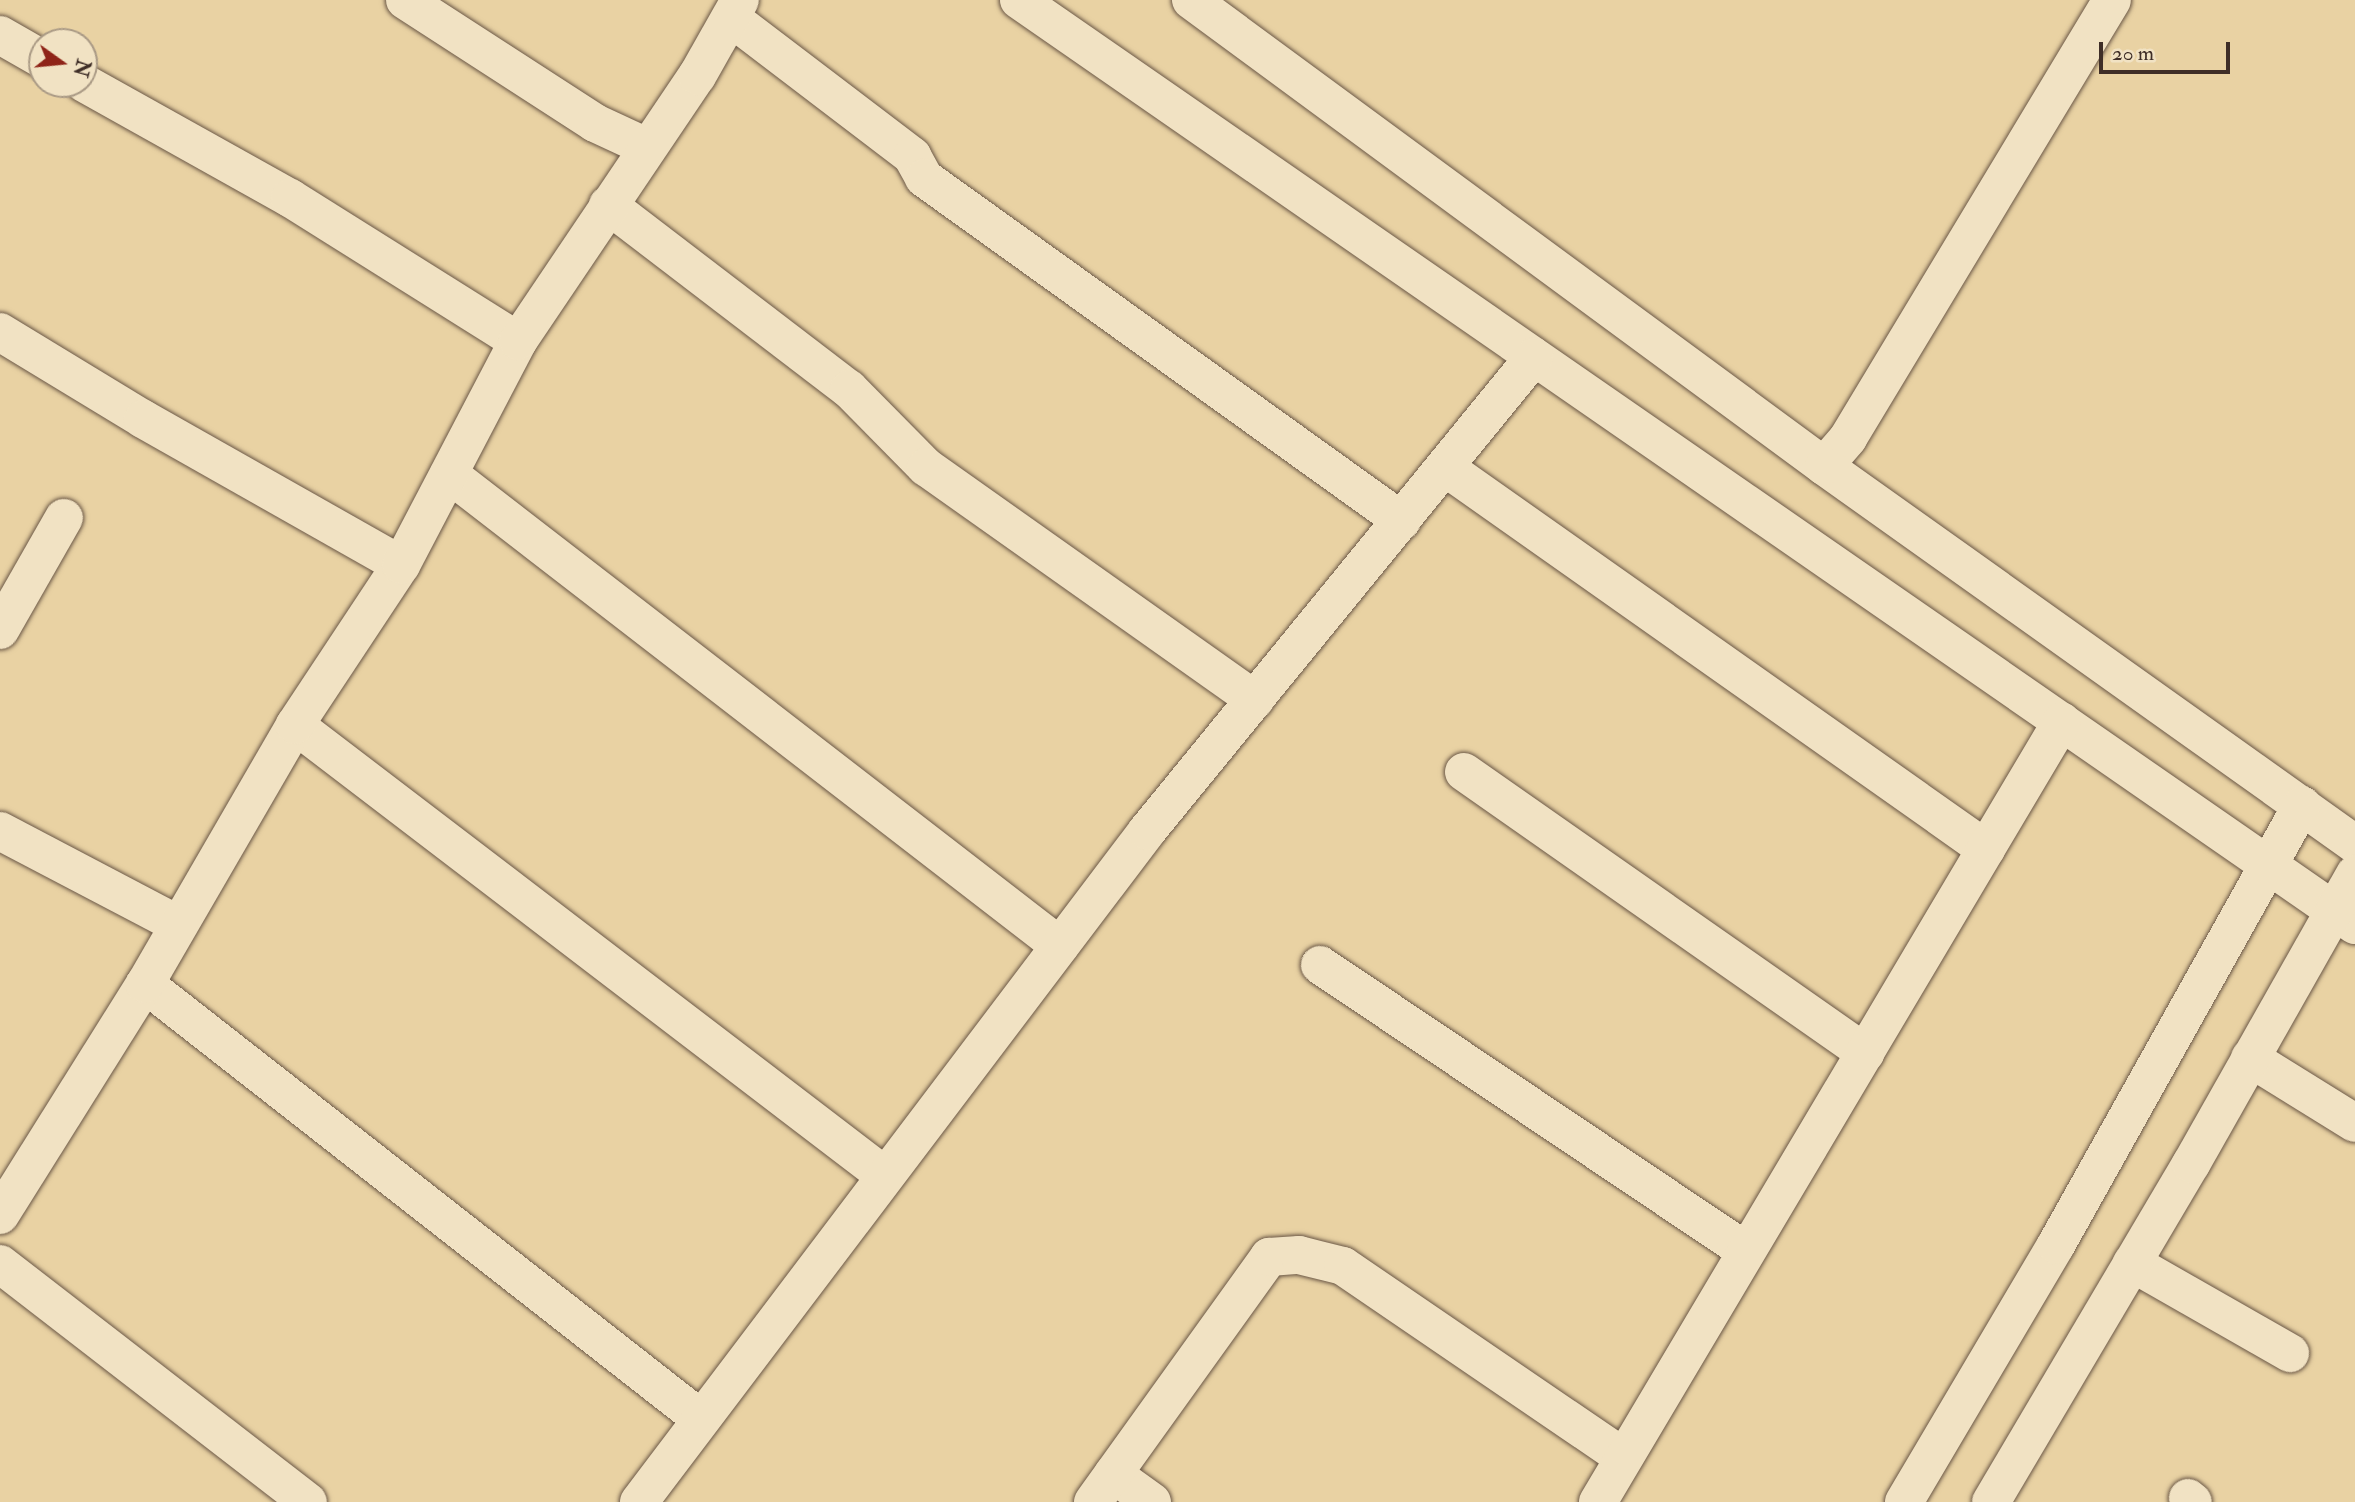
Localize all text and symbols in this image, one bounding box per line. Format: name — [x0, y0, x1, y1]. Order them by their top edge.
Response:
north arrow — [28, 28, 98, 98]
scale bar — [2103, 28, 2234, 72]
text: 20 m — [2112, 40, 2154, 67]
text: N — [68, 57, 95, 79]

